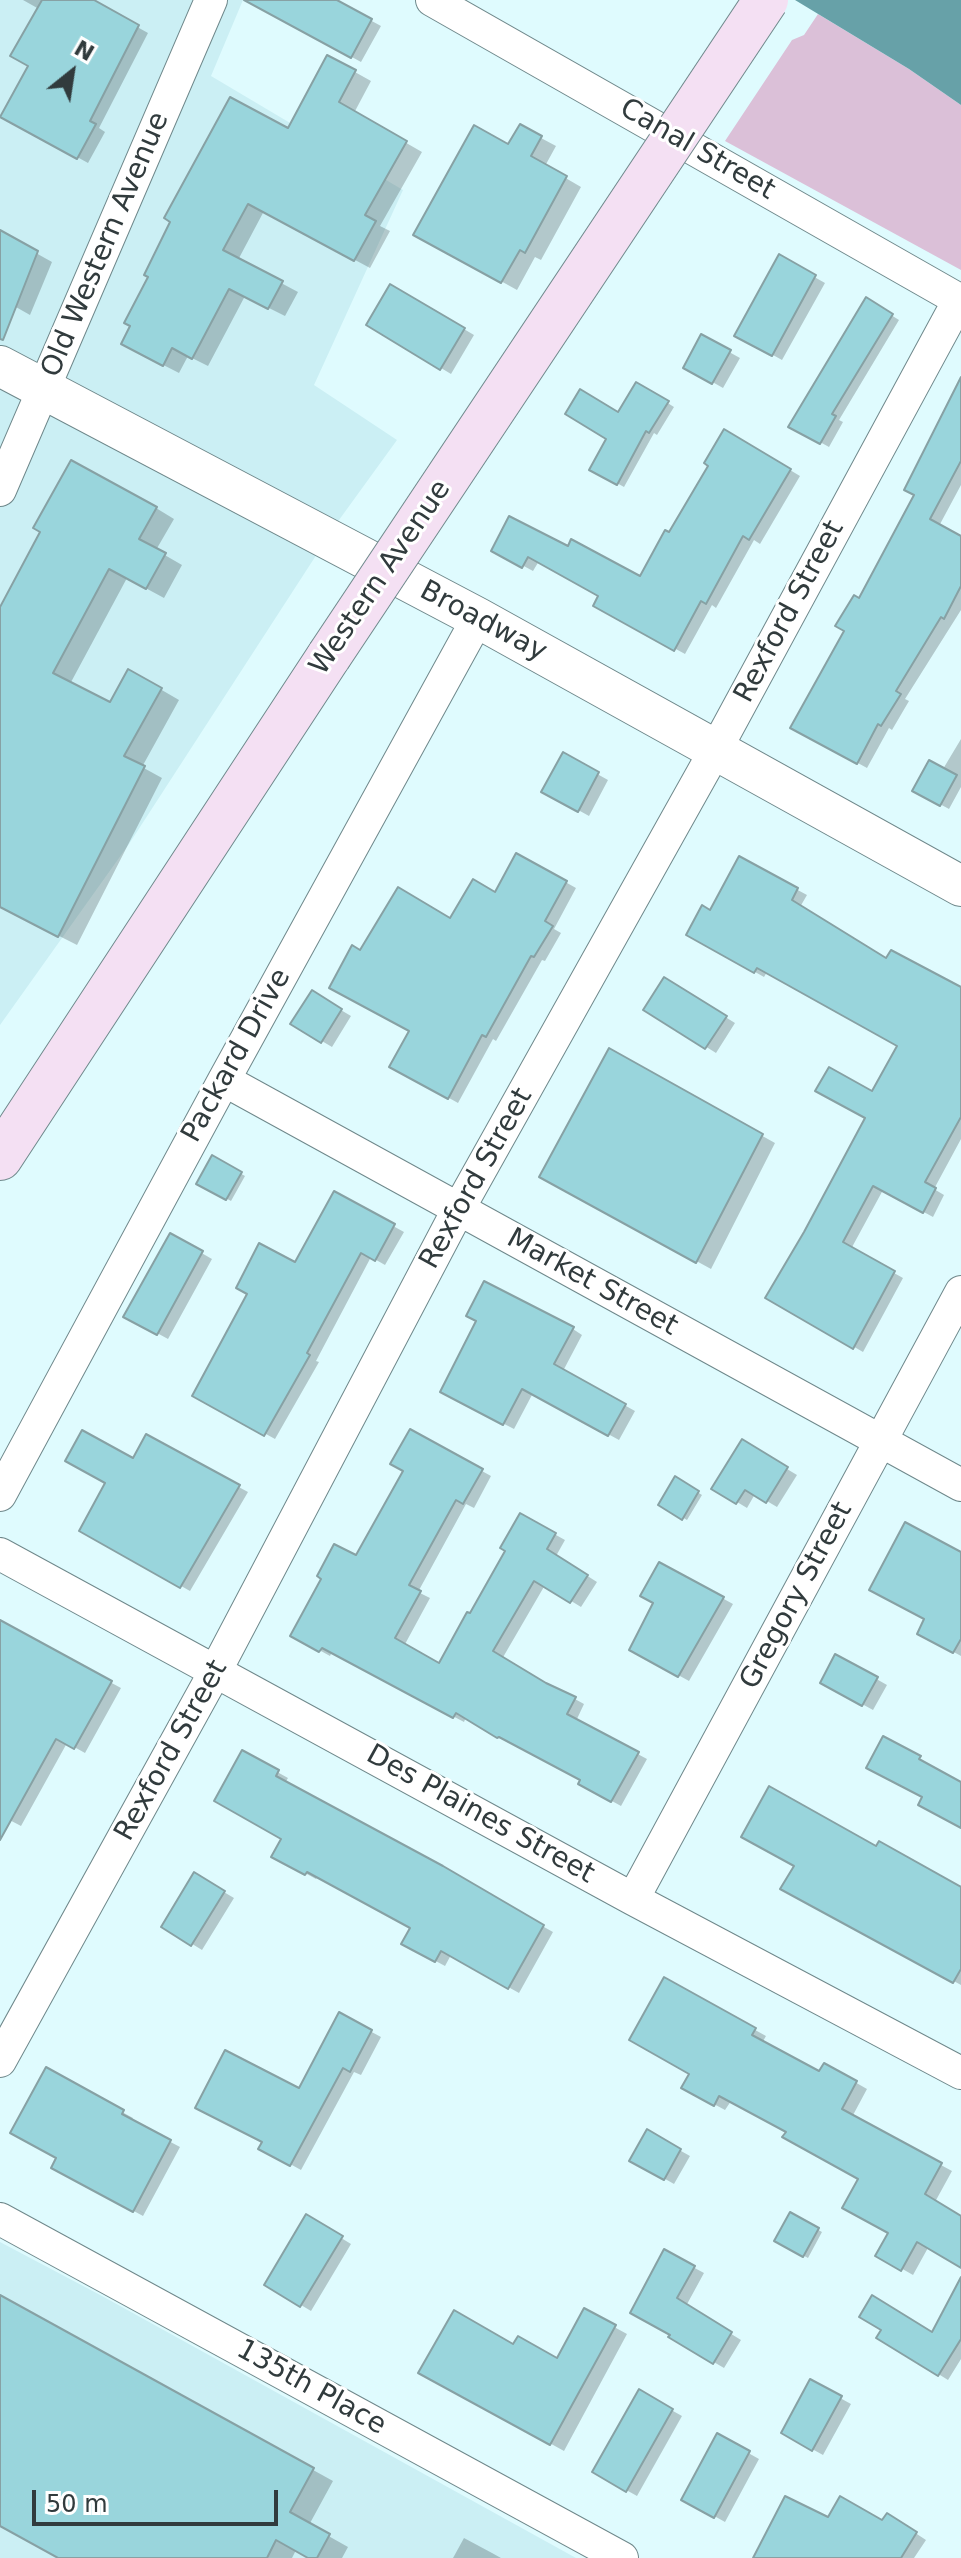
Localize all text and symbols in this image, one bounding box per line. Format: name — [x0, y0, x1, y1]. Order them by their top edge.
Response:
north arrow — [32, 32, 112, 112]
text: N — [70, 35, 98, 66]
street label: Canal Street — [614, 92, 780, 208]
street label: Old Western Avenue — [35, 108, 177, 382]
street label: Western Avenue — [303, 474, 459, 682]
street label: Rexford Street — [728, 515, 852, 709]
street label: Broadway — [414, 575, 552, 669]
street label: Packard Drive — [175, 963, 299, 1149]
street label: Rexford Street — [414, 1083, 540, 1275]
street label: Market Street — [501, 1222, 683, 1344]
street label: Gregory Street — [734, 1497, 860, 1695]
street label: Rexford Street — [109, 1655, 235, 1847]
street label: Des Plaines Street — [360, 1738, 600, 1892]
street label: 135th Place — [230, 2333, 392, 2443]
scale bar — [36, 2474, 282, 2524]
text: 50 m — [46, 2490, 108, 2518]

